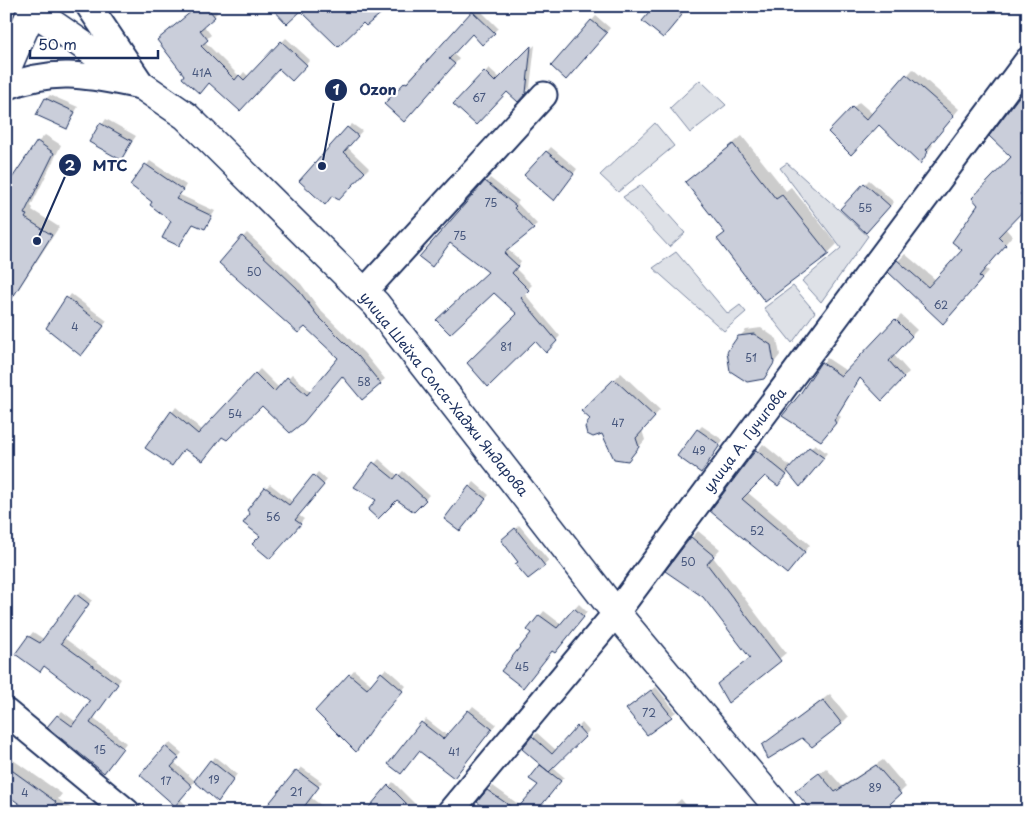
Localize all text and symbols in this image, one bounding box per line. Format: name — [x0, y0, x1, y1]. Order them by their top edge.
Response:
scale bar — [30, 28, 158, 60]
text: 50 m — [38, 32, 77, 55]
house number: 41А — [192, 64, 213, 81]
callout: Ozon — [324, 75, 407, 105]
text: 1 — [332, 77, 340, 100]
text: Ozon — [359, 77, 397, 100]
house number: 67 — [472, 89, 486, 106]
callout: МТС — [58, 150, 137, 180]
text: 2 — [65, 153, 76, 176]
text: МТС — [93, 153, 127, 176]
house number: 75 — [485, 194, 497, 211]
house number: 55 — [858, 199, 872, 216]
house number: 75 — [454, 227, 466, 244]
house number: 50 — [246, 263, 262, 280]
street label: улица Шейха Солса-Хаджи Яндарова — [355, 287, 534, 501]
house number: 62 — [934, 296, 948, 313]
house number: 4 — [71, 318, 79, 335]
house number: 81 — [500, 338, 512, 355]
house number: 51 — [745, 349, 757, 366]
house number: 58 — [357, 373, 371, 390]
street label: улица А. Гучигова — [698, 383, 791, 496]
house number: 54 — [228, 405, 242, 422]
house number: 47 — [612, 414, 625, 431]
house number: 49 — [692, 442, 706, 459]
house number: 56 — [266, 508, 281, 525]
house number: 52 — [750, 522, 764, 539]
house number: 50 — [680, 553, 696, 570]
house number: 45 — [515, 658, 529, 675]
house number: 72 — [642, 704, 656, 721]
house number: 15 — [94, 741, 106, 758]
house number: 41 — [448, 743, 460, 760]
house number: 19 — [208, 771, 220, 788]
house number: 17 — [161, 772, 172, 789]
house number: 89 — [868, 779, 882, 796]
house number: 21 — [290, 783, 302, 800]
house number: 4 — [21, 784, 29, 801]

